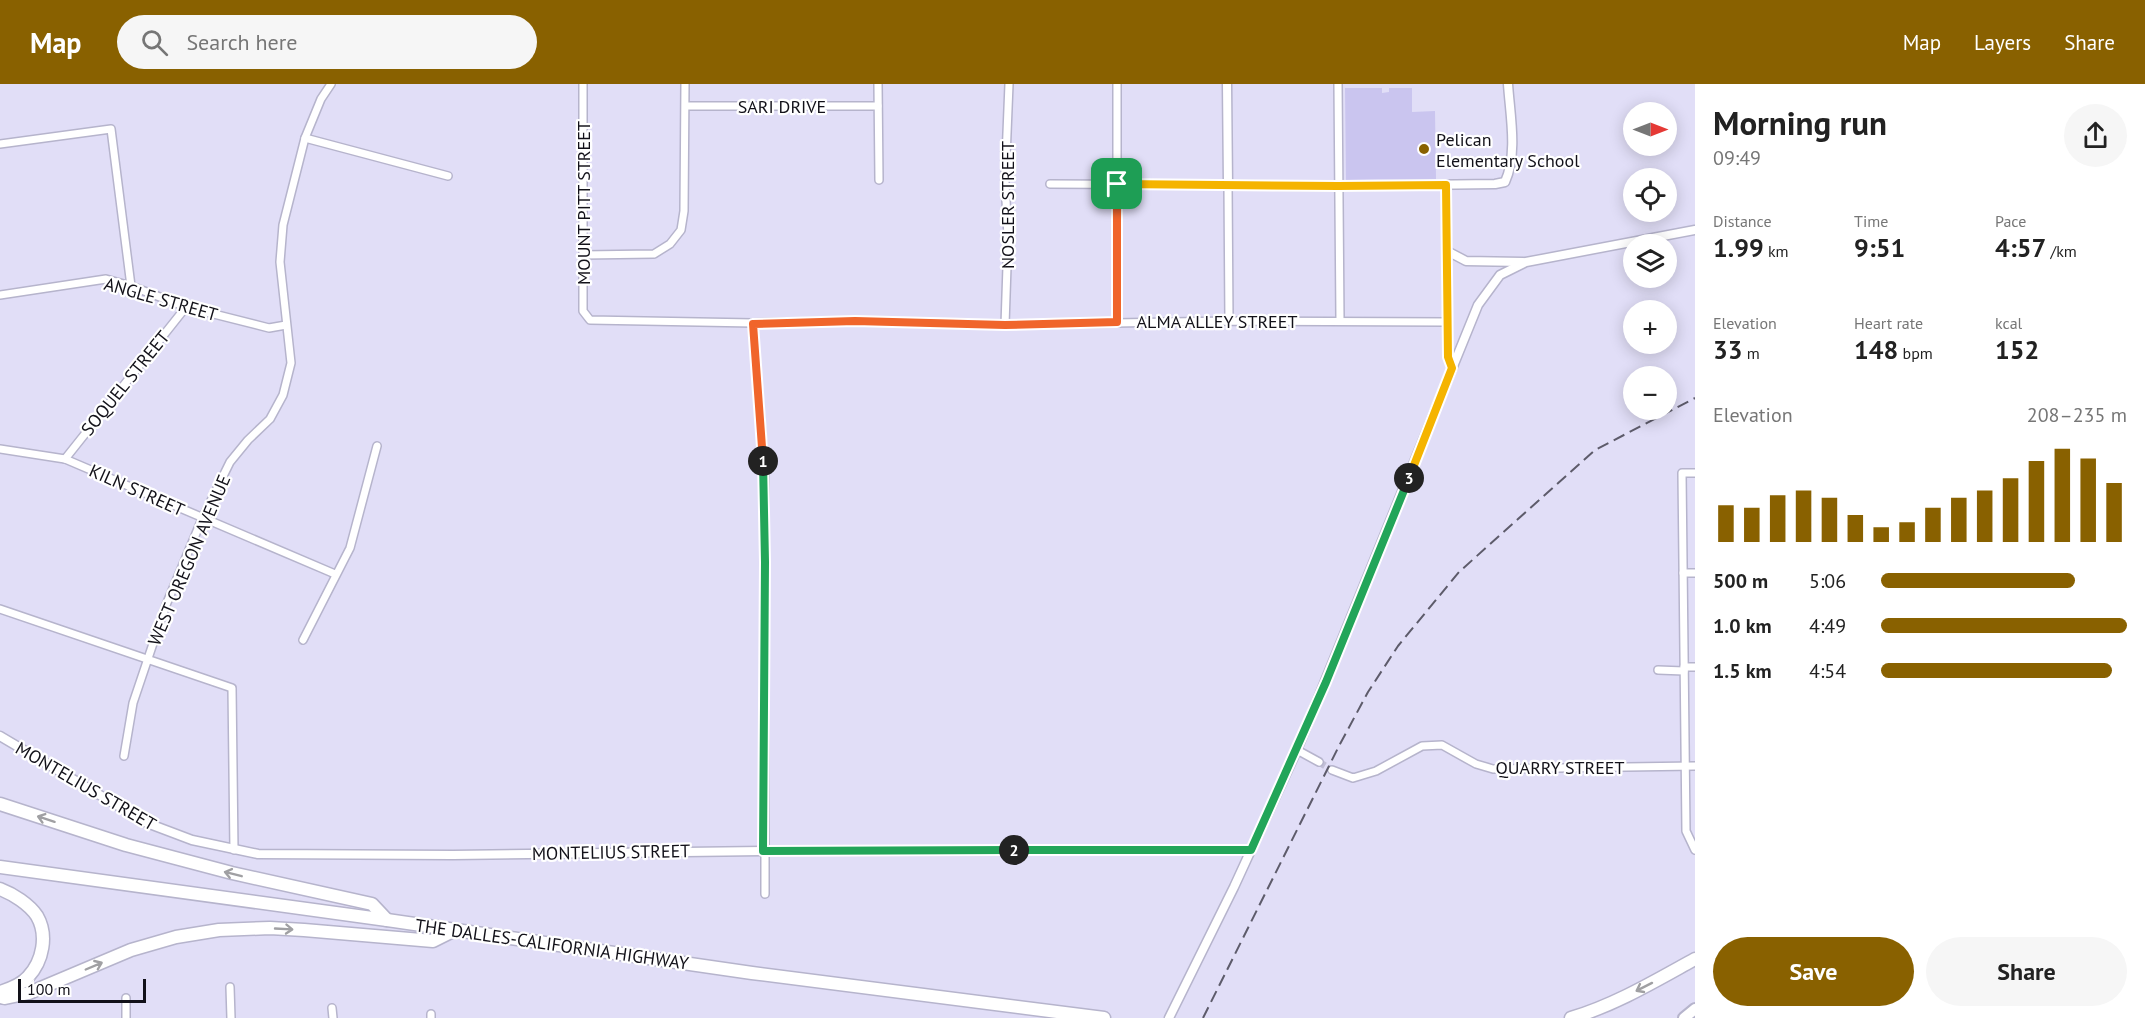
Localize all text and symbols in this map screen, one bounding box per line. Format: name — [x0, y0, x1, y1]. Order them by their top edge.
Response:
search box — [117, 15, 537, 69]
text: Map — [30, 24, 81, 61]
icon: search — [138, 26, 171, 59]
text: Search here — [186, 28, 297, 56]
text: Map — [1903, 29, 1941, 56]
text: Layers — [1974, 29, 2031, 56]
text: Share — [2064, 29, 2115, 56]
street label: SARI DRIVE — [738, 95, 826, 118]
text: Morning run — [1713, 101, 1887, 144]
north arrow — [1623, 102, 1677, 156]
map controls — [1623, 102, 1677, 420]
button: share — [2064, 104, 2127, 167]
street label: MOUNT PITT STREET — [572, 121, 595, 285]
place label: Pelican Elementary School — [1436, 128, 1580, 172]
street label: NOSLER STREET — [996, 141, 1019, 269]
marker: Pelican Elementary School — [1417, 142, 1431, 156]
text: 09:49 — [1713, 145, 1761, 171]
pin — [1091, 158, 1142, 209]
icon: arrive — [1100, 167, 1133, 200]
button: locate — [1623, 168, 1677, 222]
text: Distance — [1713, 211, 1772, 231]
text: Time — [1854, 211, 1888, 231]
text: Pace — [1995, 211, 2026, 231]
text: 1.99 — [1713, 231, 1764, 264]
text: 9:51 — [1854, 231, 1905, 264]
text: 4:57 — [1995, 231, 2046, 264]
button: layers — [1623, 234, 1677, 288]
text: km — [1764, 241, 1789, 261]
text: /km — [2046, 241, 2077, 261]
street label: ANGLE STREET — [102, 272, 220, 326]
button: + — [1623, 300, 1677, 354]
street label: ALMA ALLEY STREET — [1137, 310, 1297, 333]
text: Elevation — [1713, 313, 1777, 333]
text: Heart rate — [1854, 313, 1923, 333]
text: kcal — [1995, 313, 2022, 333]
street label: SOQUEL STREET — [76, 326, 174, 440]
text: 33 — [1713, 333, 1742, 366]
text: 148 — [1854, 333, 1898, 366]
text: 152 — [1995, 333, 2039, 366]
text: m — [1742, 343, 1760, 363]
text: bpm — [1898, 343, 1933, 363]
button: − — [1623, 366, 1677, 420]
text: Elevation — [1713, 402, 1793, 428]
text: 208–235 m — [2027, 402, 2127, 428]
pin: 1 — [748, 446, 778, 476]
text: 1 — [758, 451, 768, 471]
street label: KILN STREET — [86, 459, 188, 521]
pin: 3 — [1394, 463, 1424, 493]
text: 3 — [1404, 468, 1414, 488]
street label: WEST OREGON AVENUE — [143, 471, 235, 649]
text: 500 m — [1713, 568, 1768, 594]
text: 5:06 — [1809, 568, 1846, 594]
text: 1.0 km — [1713, 613, 1772, 639]
text: 4:49 — [1809, 613, 1846, 639]
text: 1.5 km — [1713, 658, 1772, 684]
text: 4:54 — [1809, 658, 1846, 684]
street label: MONTELIUS STREET — [12, 736, 160, 836]
street label: QUARRY STREET — [1496, 756, 1624, 779]
one-way arrow — [37, 813, 56, 824]
pin: 2 — [999, 835, 1029, 865]
street label: MONTELIUS STREET — [532, 839, 690, 865]
text: 2 — [1009, 840, 1019, 860]
one-way arrow — [224, 867, 243, 879]
street label: THE DALLES-CALIFORNIA HIGHWAY — [414, 913, 690, 975]
one-way arrow — [273, 923, 293, 934]
button: Save — [1713, 937, 1914, 1006]
button: Share — [1926, 937, 2127, 1006]
one-way arrow — [85, 960, 103, 971]
scale bar — [18, 976, 146, 1004]
text: 100 m — [27, 979, 70, 999]
one-way arrow — [1635, 982, 1653, 993]

